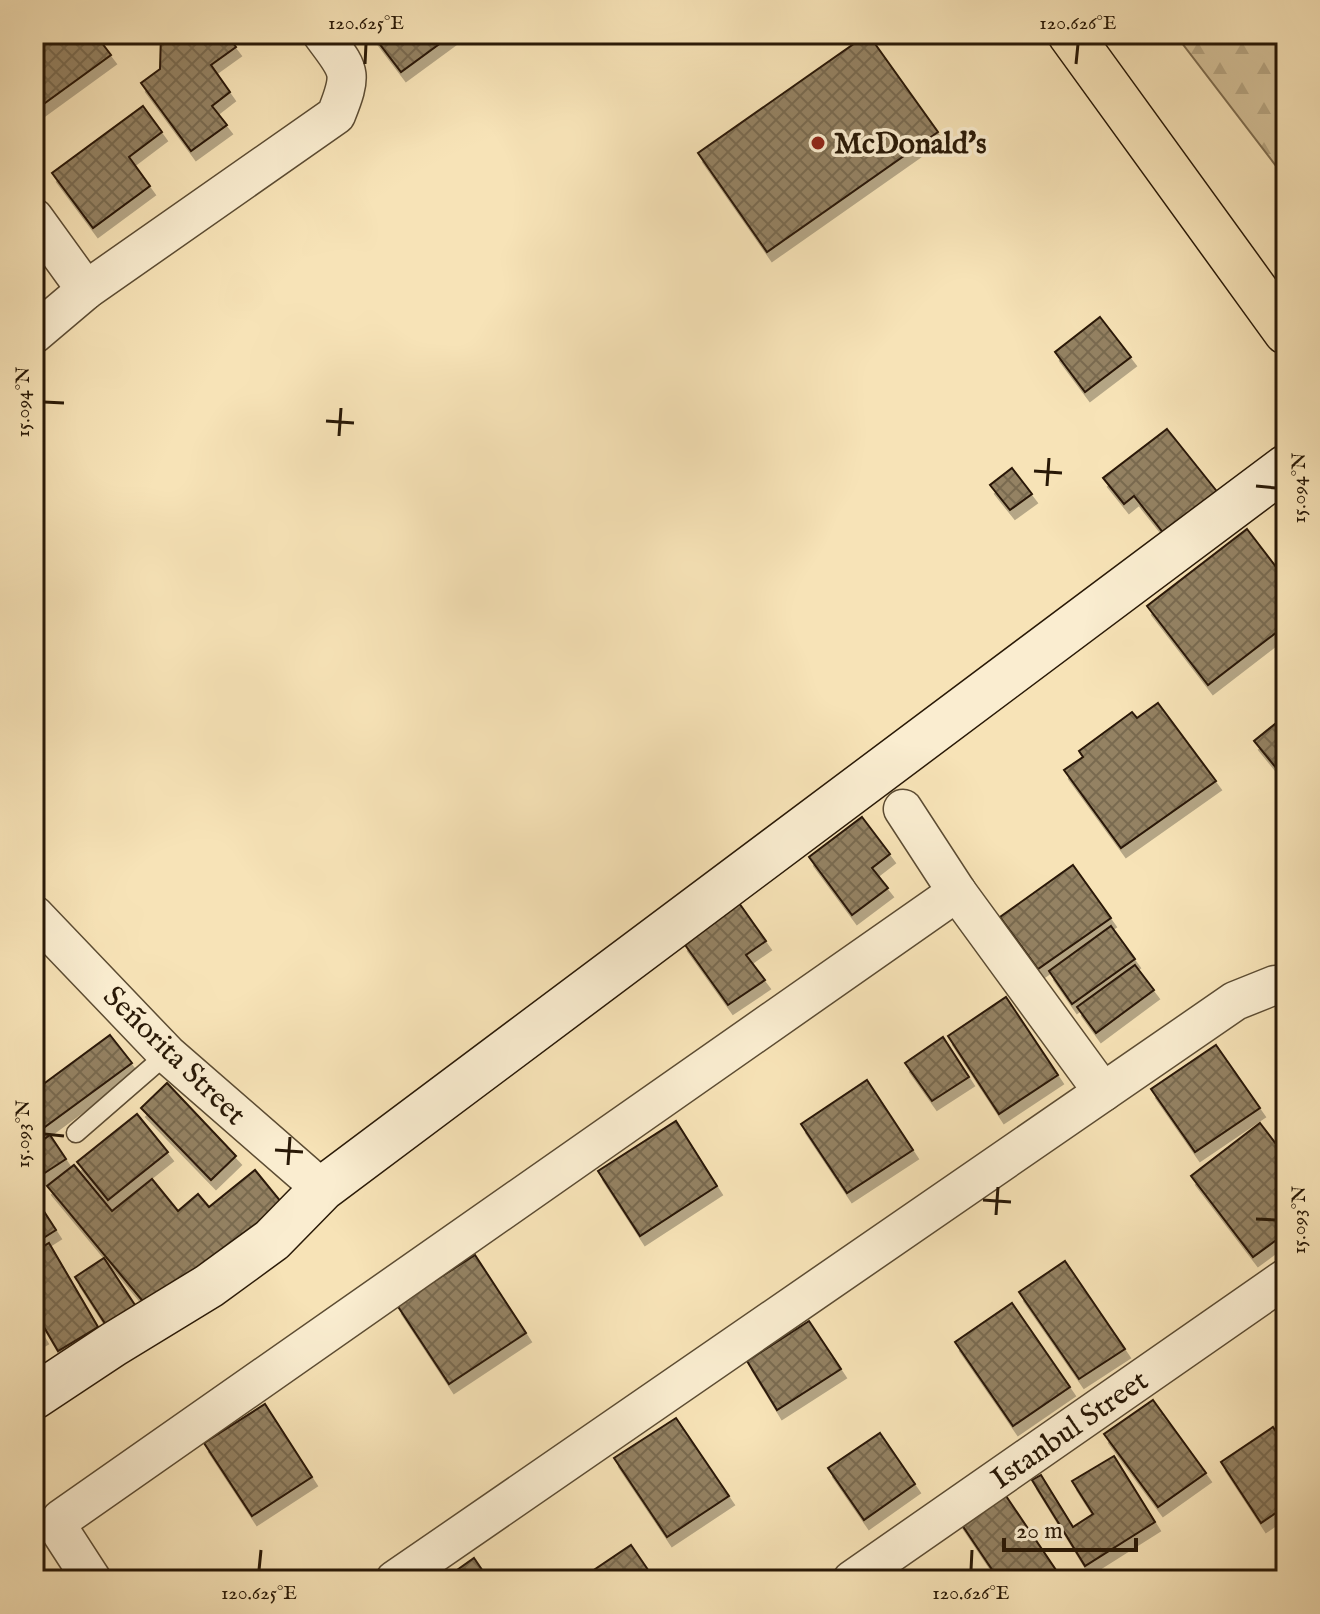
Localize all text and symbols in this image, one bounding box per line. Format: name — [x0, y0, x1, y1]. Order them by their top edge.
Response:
text: 120.625°E — [328, 11, 404, 36]
text: 120.626°E — [1039, 11, 1117, 36]
place label: McDonald's — [834, 126, 987, 164]
marker: McDonald's — [809, 134, 827, 152]
text: 15.094°N — [11, 367, 36, 437]
text: 15.094°N — [1287, 453, 1312, 523]
street label: Señorita Street — [94, 979, 253, 1134]
text: 15.093°N — [11, 1100, 36, 1168]
text: 15.093°N — [1287, 1186, 1312, 1254]
street label: Istanbul Street — [984, 1362, 1156, 1499]
scale bar — [1004, 1502, 1136, 1552]
text: 20 m — [1016, 1516, 1063, 1547]
text: 120.625°E — [221, 1581, 297, 1606]
text: 120.626°E — [932, 1581, 1010, 1606]

